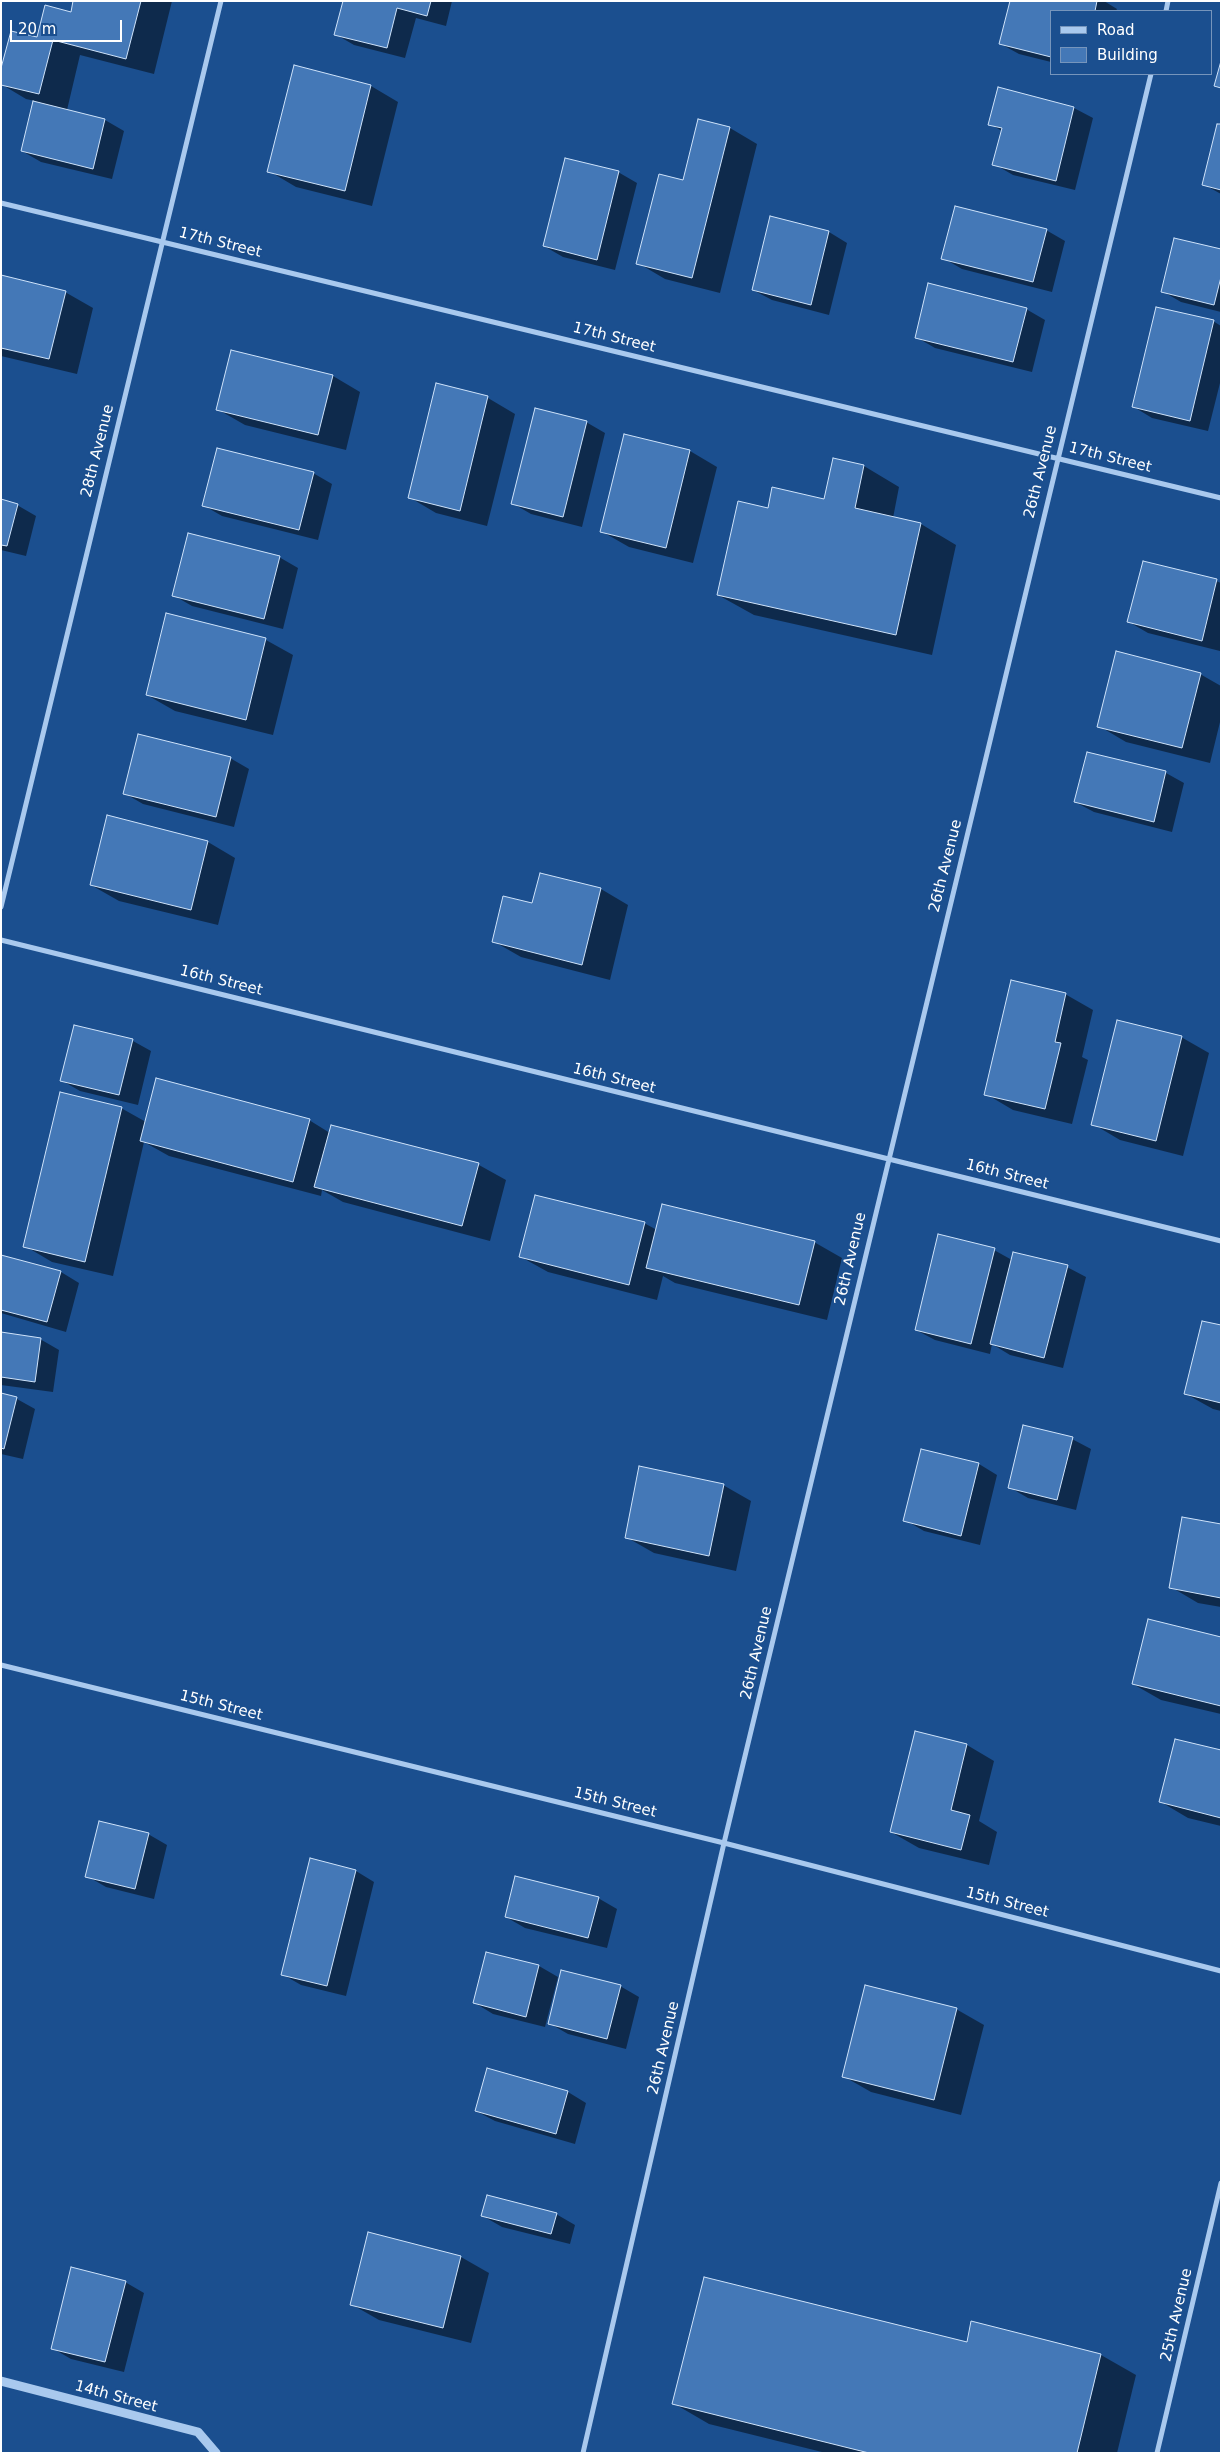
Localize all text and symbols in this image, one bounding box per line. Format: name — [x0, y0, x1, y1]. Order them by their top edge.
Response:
scale bar — [12, 10, 125, 42]
legend — [1050, 10, 1212, 75]
text: 20 m — [18, 20, 56, 38]
text: Road — [1097, 21, 1135, 39]
text: Building — [1097, 46, 1158, 64]
street label: 17th Street — [177, 224, 263, 262]
street label: 17th Street — [571, 319, 657, 357]
street label: 28th Avenue — [78, 403, 118, 499]
street label: 26th Avenue — [1021, 424, 1061, 520]
street label: 17th Street — [1067, 439, 1153, 477]
street label: 26th Avenue — [926, 818, 966, 914]
street label: 16th Street — [178, 962, 264, 1000]
street label: 16th Street — [571, 1060, 657, 1098]
street label: 16th Street — [964, 1156, 1050, 1194]
street label: 26th Avenue — [832, 1211, 870, 1307]
street label: 26th Avenue — [738, 1605, 776, 1701]
street label: 15th Street — [178, 1687, 264, 1725]
street label: 15th Street — [572, 1784, 658, 1822]
street label: 15th Street — [964, 1884, 1050, 1922]
street label: 26th Avenue — [645, 2000, 683, 2096]
street label: 25th Avenue — [1158, 2267, 1196, 2363]
street label: 14th Street — [73, 2377, 159, 2417]

